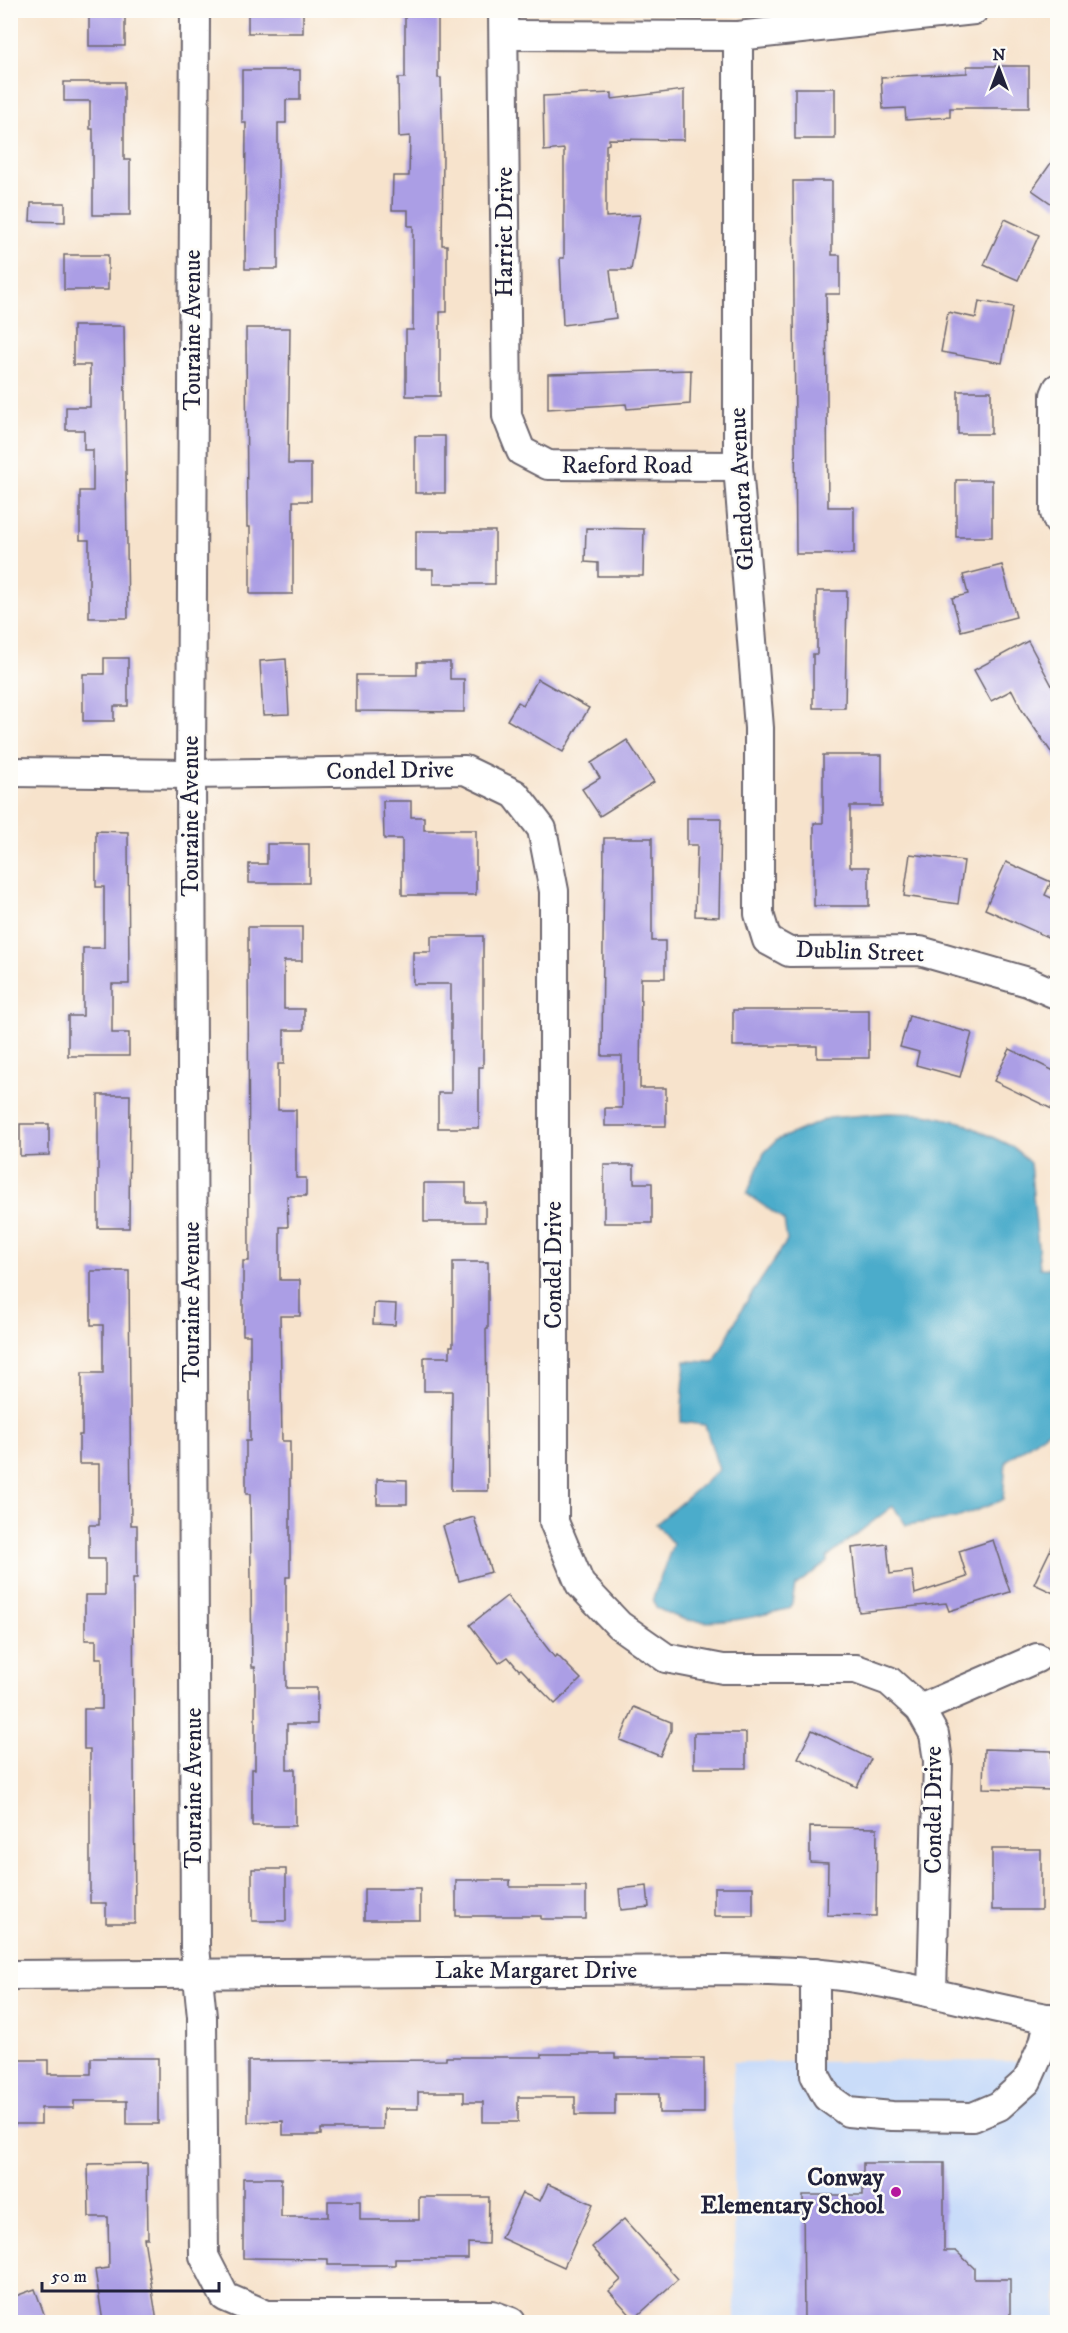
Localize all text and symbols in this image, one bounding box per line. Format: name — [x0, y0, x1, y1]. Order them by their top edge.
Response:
north arrow — [969, 39, 1029, 99]
text: N — [992, 45, 1006, 65]
street label: Harriet Drive — [490, 167, 520, 297]
street label: Touraine Avenue — [178, 249, 208, 410]
street label: Glendora Avenue — [723, 407, 761, 571]
street label: Raeford Road — [562, 451, 692, 481]
street label: Touraine Avenue — [176, 735, 206, 896]
street label: Condel Drive — [326, 755, 454, 787]
street label: Dublin Street — [795, 935, 925, 969]
street label: Condel Drive — [539, 1201, 569, 1329]
street label: Touraine Avenue — [177, 1221, 207, 1382]
street label: Touraine Avenue — [179, 1707, 209, 1868]
street label: Condel Drive — [919, 1746, 949, 1874]
street label: Lake Margaret Drive — [435, 1956, 637, 1986]
place label: Conway Elementary School — [700, 2163, 885, 2221]
marker: Conway Elementary School — [889, 2185, 903, 2199]
scale bar — [42, 2255, 219, 2293]
text: 50 m — [51, 2266, 87, 2288]

